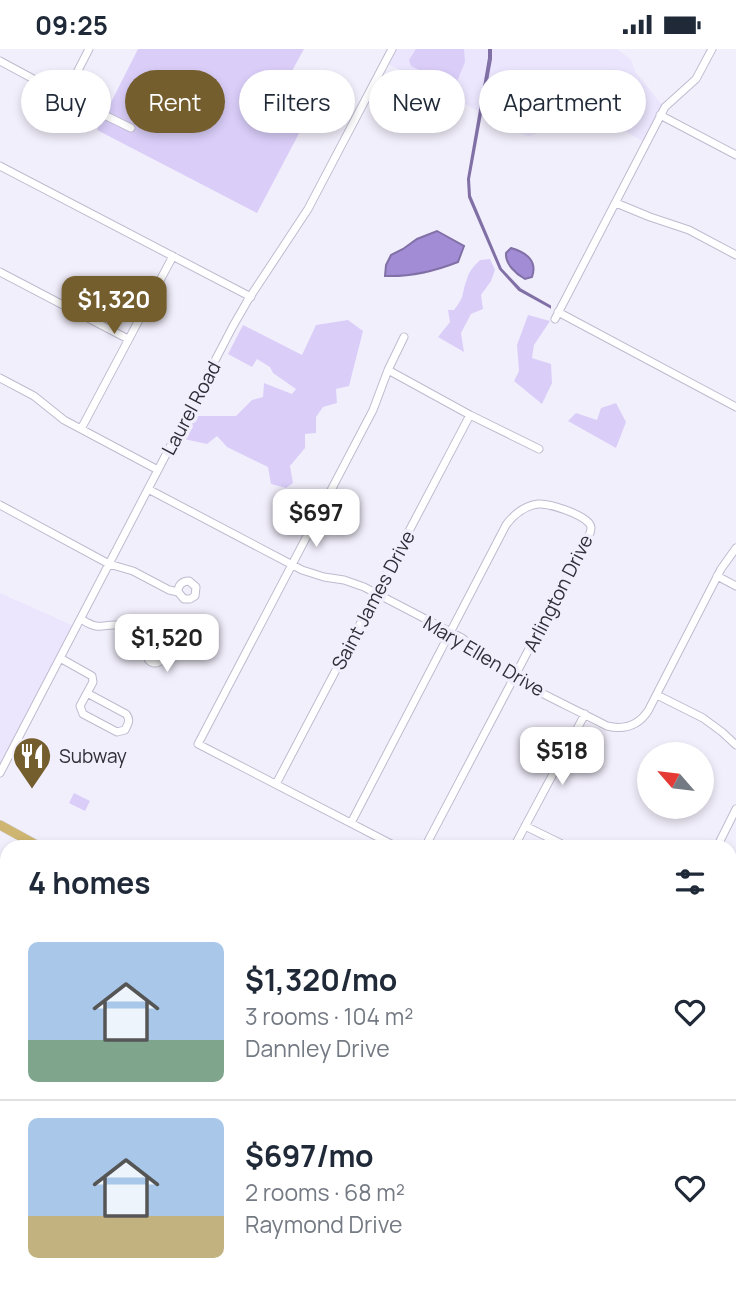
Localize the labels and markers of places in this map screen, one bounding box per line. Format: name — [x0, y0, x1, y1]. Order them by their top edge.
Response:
pin: $1,320 — [57, 277, 171, 336]
pin: $697 — [275, 489, 357, 549]
pin: $1,520 — [110, 615, 224, 674]
pin: $518 — [521, 727, 603, 787]
restaurant icon: Subway — [11, 735, 53, 790]
place label: Subway — [59, 743, 127, 769]

